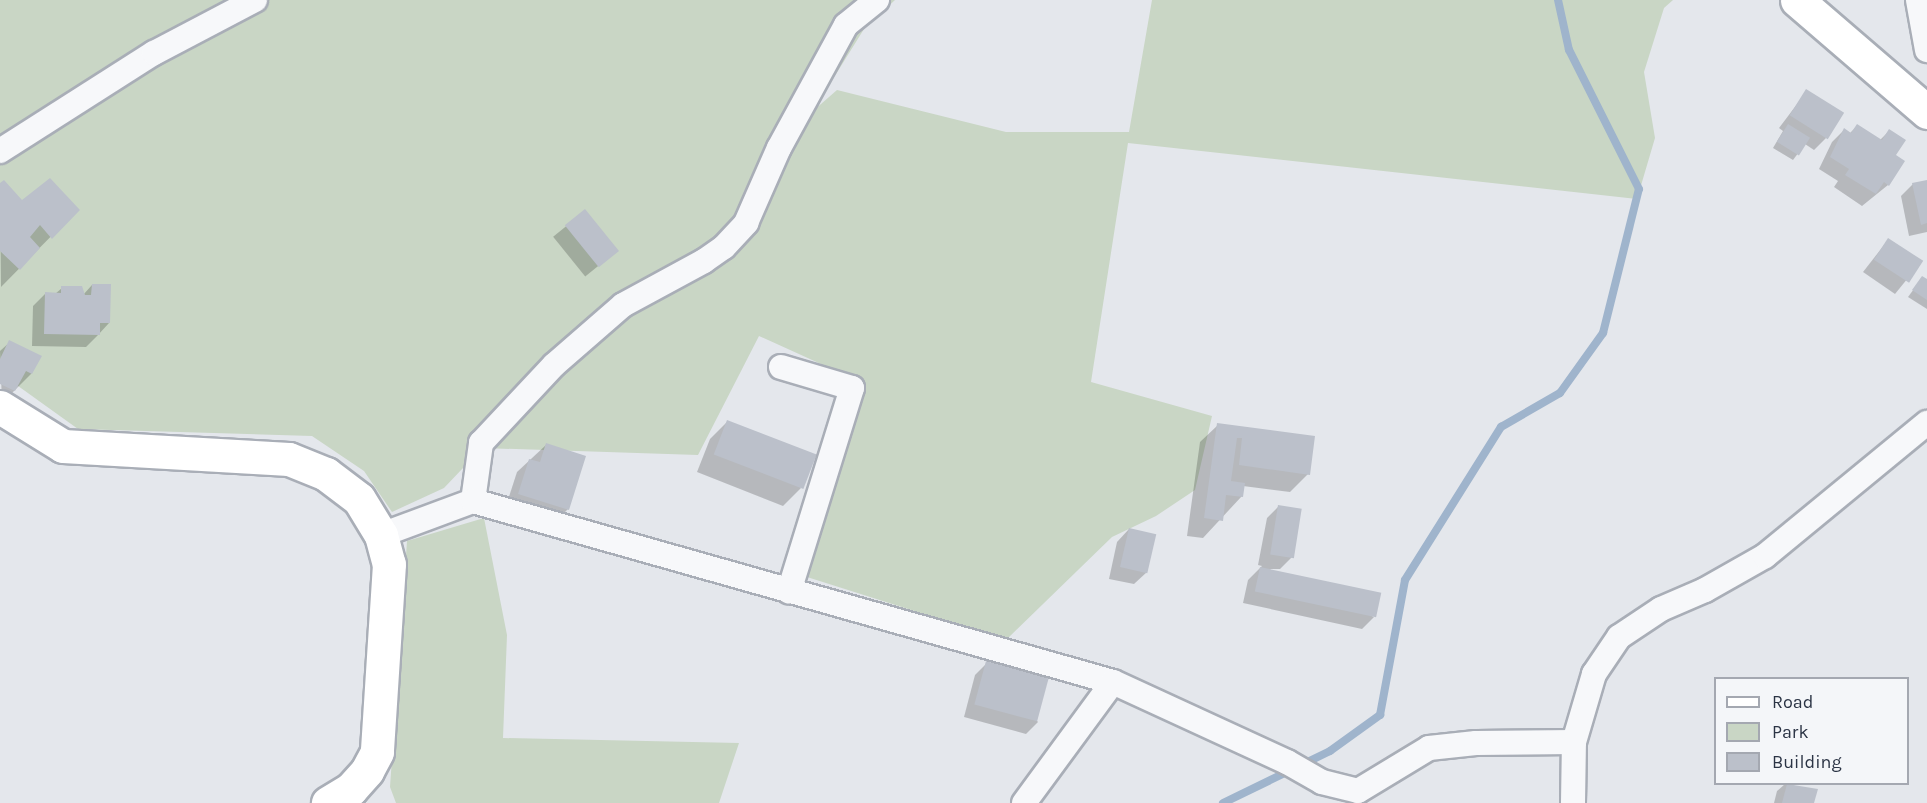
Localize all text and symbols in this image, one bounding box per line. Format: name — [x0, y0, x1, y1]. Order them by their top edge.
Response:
legend — [1714, 677, 1909, 785]
text: Road — [1772, 691, 1813, 713]
text: Park — [1772, 721, 1809, 743]
text: Building — [1772, 751, 1842, 773]

